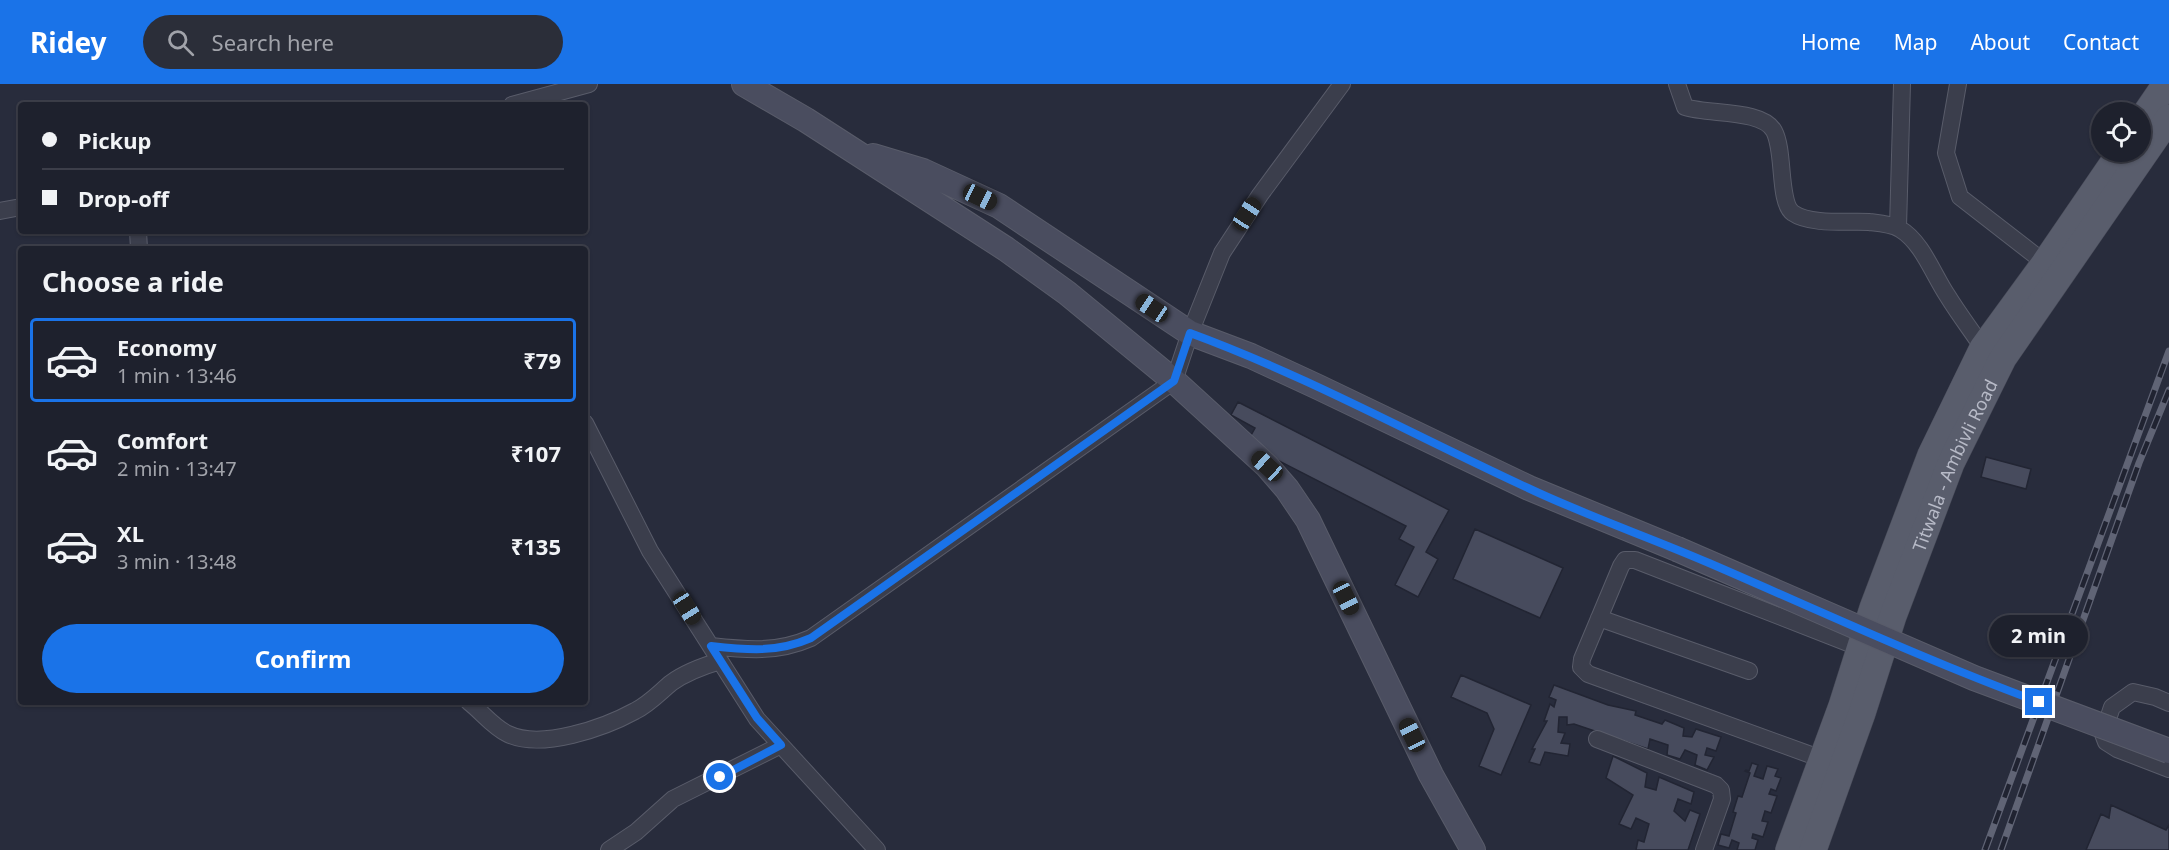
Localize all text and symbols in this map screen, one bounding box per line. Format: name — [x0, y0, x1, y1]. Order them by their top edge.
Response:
search box — [143, 15, 563, 69]
text: Ridey — [30, 23, 107, 61]
icon: search — [164, 26, 197, 59]
text: Search here — [212, 27, 334, 57]
text: Home — [1801, 28, 1861, 56]
text: Map — [1894, 28, 1937, 56]
text: About — [1970, 28, 2030, 56]
text: Contact — [2063, 28, 2139, 56]
map controls — [2091, 102, 2151, 162]
button: locate — [2091, 102, 2151, 162]
text: Pickup — [78, 125, 151, 155]
car — [960, 181, 1000, 213]
text: Drop-off — [78, 183, 169, 213]
car — [1230, 194, 1264, 234]
text: Choose a ride — [42, 263, 224, 300]
car — [1132, 290, 1172, 326]
text: Economy — [117, 332, 216, 362]
icon: car — [45, 333, 99, 387]
text: ₹79 — [523, 345, 561, 375]
text: 1 min · 13:46 — [117, 362, 237, 389]
street label: Titwala - Ambivli Road — [1906, 375, 2003, 555]
text: Comfort — [117, 425, 208, 455]
icon: car — [45, 426, 99, 480]
text: ₹107 — [511, 438, 561, 468]
car — [1248, 447, 1286, 485]
text: 2 min · 13:47 — [117, 455, 237, 482]
text: XL — [117, 518, 144, 548]
icon: car — [45, 519, 99, 573]
text: ₹135 — [511, 531, 561, 561]
text: 3 min · 13:48 — [117, 548, 237, 575]
car — [1330, 578, 1362, 618]
car — [670, 588, 704, 628]
callout: 2 min — [1990, 615, 2088, 657]
text: 2 min — [2011, 622, 2066, 649]
button: Confirm — [42, 624, 564, 693]
route end — [2025, 688, 2052, 715]
car — [1396, 715, 1428, 755]
route start — [706, 763, 733, 790]

